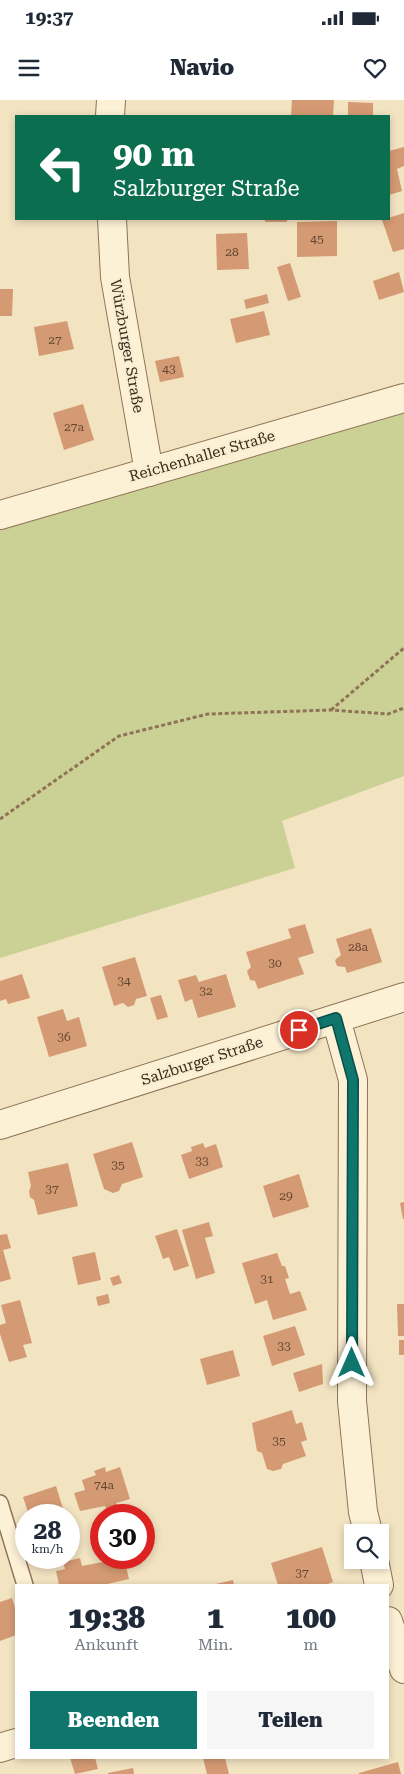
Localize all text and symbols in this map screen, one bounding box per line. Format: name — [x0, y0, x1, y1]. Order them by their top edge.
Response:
text: 19:37 — [25, 6, 74, 29]
icon: menu — [15, 54, 43, 82]
icon: heart — [361, 54, 389, 82]
text: Navio — [170, 55, 234, 80]
text: 90 m — [113, 134, 195, 175]
icon: left — [30, 135, 95, 200]
text: Salzburger Straße — [113, 176, 300, 201]
house number: 45 — [310, 232, 324, 246]
house number: 28 — [225, 245, 239, 259]
street label: Würzburger Straße — [106, 278, 148, 414]
house number: 27 — [48, 333, 62, 347]
house number: 43 — [162, 362, 176, 376]
house number: 27a — [64, 420, 84, 434]
street label: Reichenhaller Straße — [127, 427, 277, 485]
house number: 28a — [348, 940, 368, 954]
house number: 30 — [268, 956, 282, 970]
house number: 34 — [117, 974, 131, 988]
house number: 32 — [199, 984, 213, 998]
pin — [278, 1009, 320, 1051]
icon: arrive — [285, 1016, 313, 1044]
house number: 36 — [57, 1030, 71, 1044]
street label: Salzburger Straße — [139, 1033, 265, 1089]
house number: 33 — [195, 1154, 209, 1168]
house number: 35 — [111, 1158, 125, 1172]
house number: 37 — [45, 1182, 59, 1196]
house number: 29 — [279, 1189, 293, 1203]
house number: 31 — [260, 1272, 274, 1286]
position arrow — [325, 1336, 377, 1388]
house number: 33 — [277, 1339, 291, 1353]
house number: 35 — [272, 1434, 286, 1448]
house number: 74a — [94, 1478, 114, 1492]
speed limit sign: 30 — [90, 1504, 155, 1569]
text: 28 — [33, 1516, 62, 1545]
map controls — [344, 1524, 389, 1569]
button: search — [344, 1524, 389, 1569]
text: km/h — [31, 1542, 64, 1556]
house number: 37 — [295, 1566, 309, 1580]
text: 19:38 — [68, 1600, 145, 1635]
text: 1 — [207, 1600, 224, 1635]
text: 100 — [286, 1600, 336, 1635]
text: Ankunft — [74, 1635, 139, 1654]
text: Min. — [198, 1635, 233, 1654]
text: m — [304, 1635, 318, 1654]
button: Beenden — [30, 1691, 197, 1749]
button: Teilen — [207, 1691, 374, 1749]

